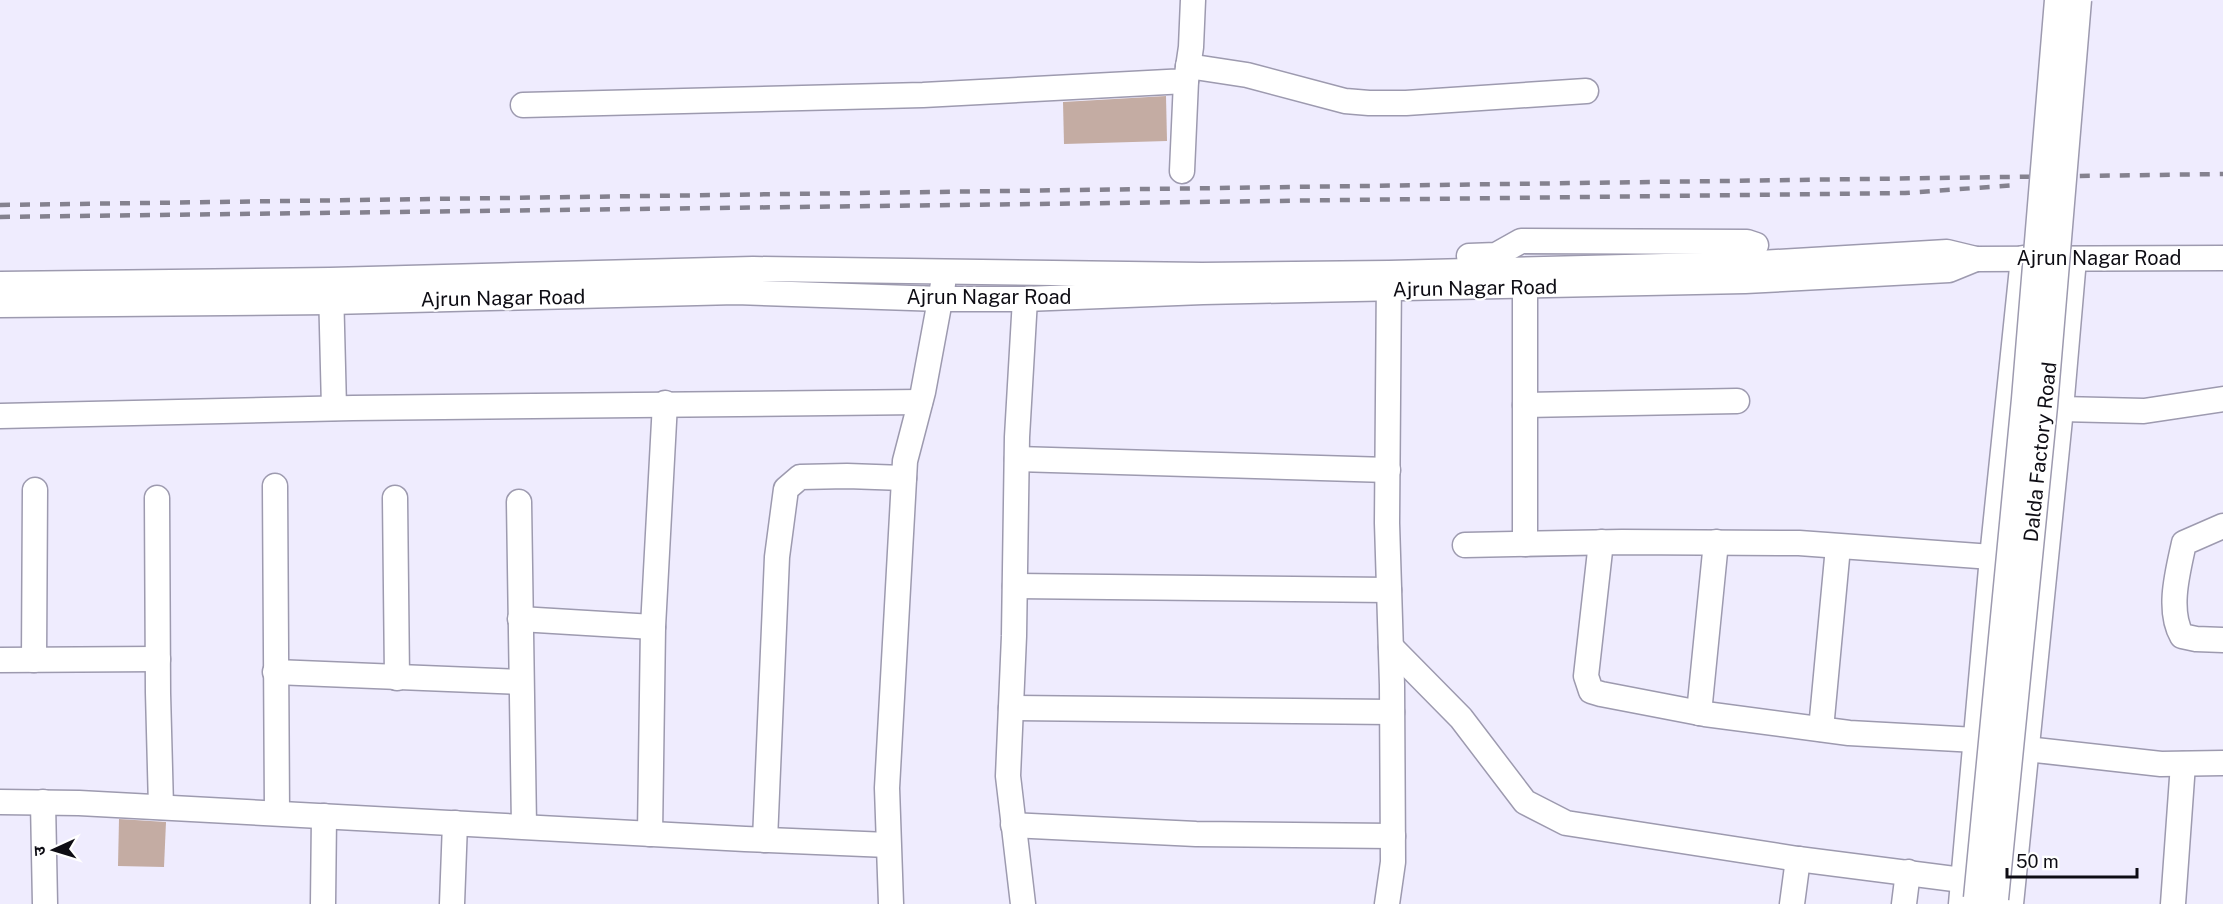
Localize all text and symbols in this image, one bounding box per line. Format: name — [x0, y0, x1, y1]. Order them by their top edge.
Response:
street label: Ajrun Nagar Road — [2017, 246, 2181, 270]
street label: Ajrun Nagar Road — [1392, 275, 1558, 301]
street label: Ajrun Nagar Road — [420, 285, 586, 311]
street label: Ajrun Nagar Road — [907, 285, 1071, 309]
street label: Dalda Factory Road — [2019, 361, 2061, 543]
north arrow — [24, 820, 84, 880]
scale bar — [2007, 841, 2138, 879]
text: उ — [30, 845, 49, 856]
text: 50 m — [2016, 851, 2059, 872]

